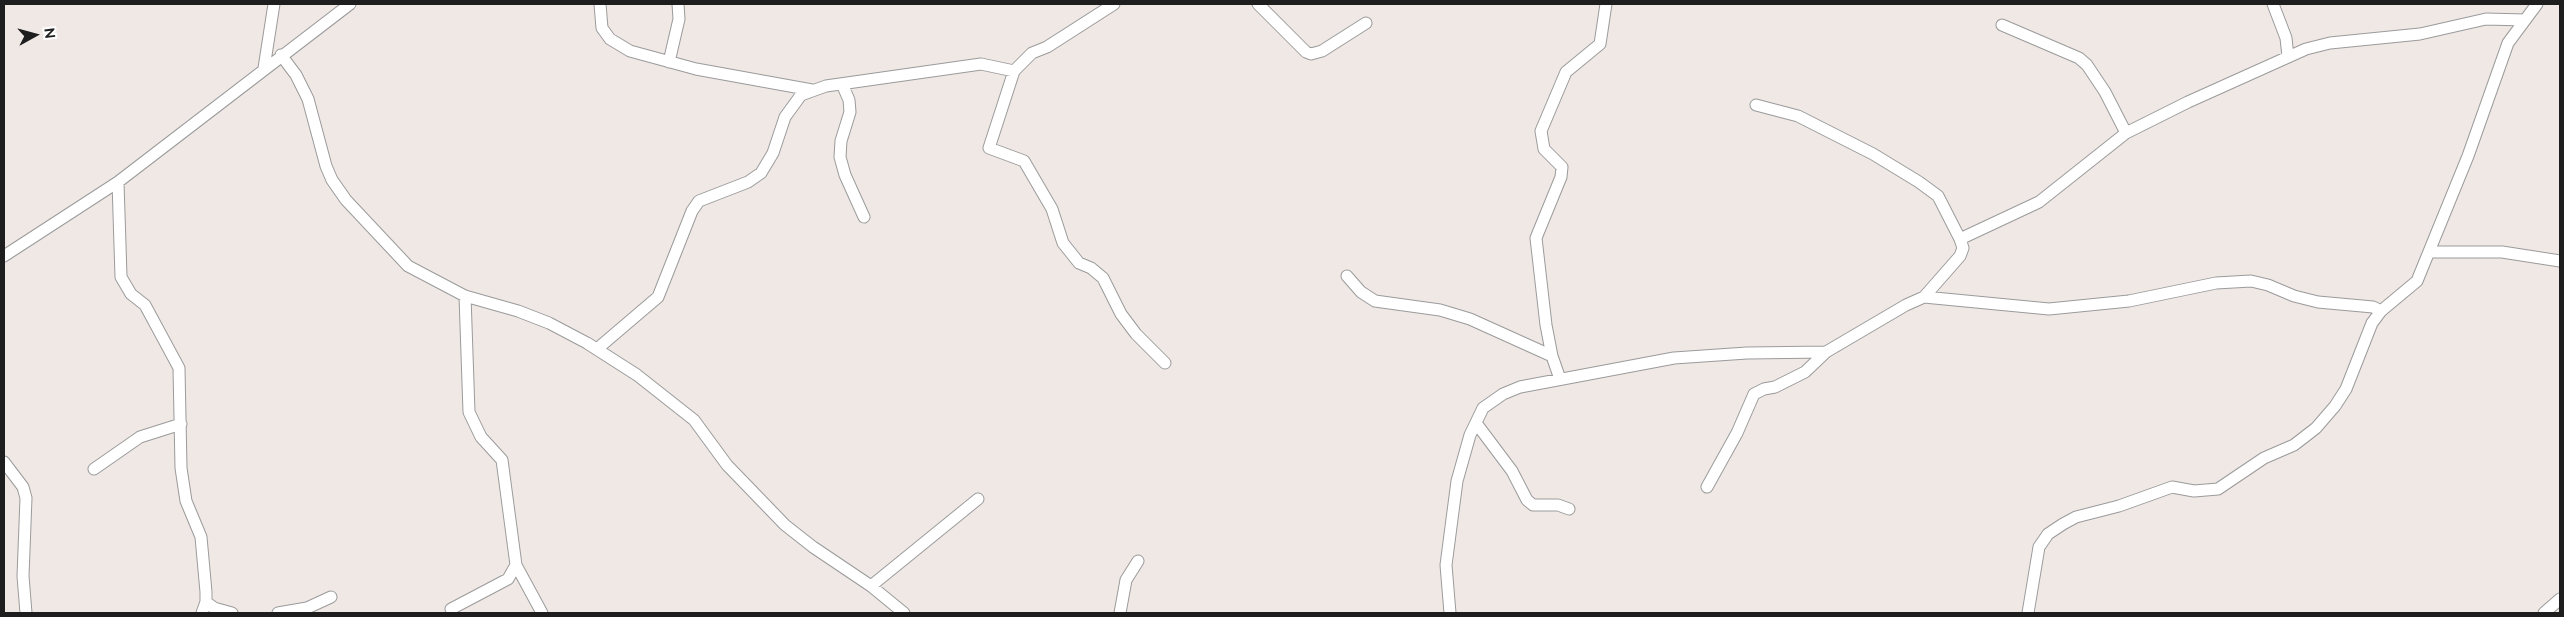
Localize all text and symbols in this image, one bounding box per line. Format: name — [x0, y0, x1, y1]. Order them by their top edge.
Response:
north arrow — [10, 10, 60, 60]
text: N — [41, 27, 58, 39]

